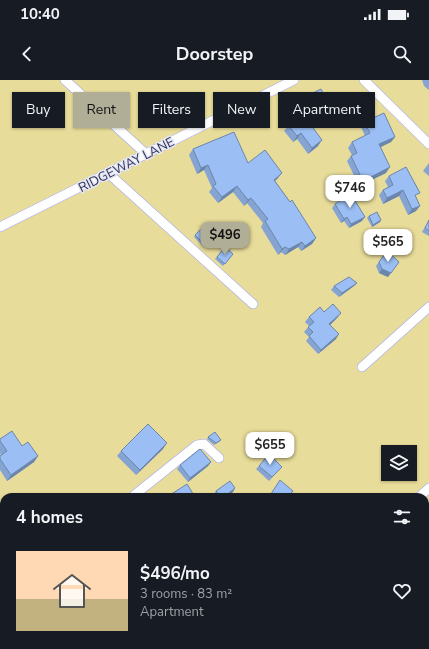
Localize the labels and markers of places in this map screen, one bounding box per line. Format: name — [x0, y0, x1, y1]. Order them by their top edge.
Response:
pin: $746 — [326, 175, 374, 209]
pin: $496 — [201, 222, 249, 256]
pin: $565 — [364, 229, 412, 263]
pin: $655 — [246, 432, 294, 466]

